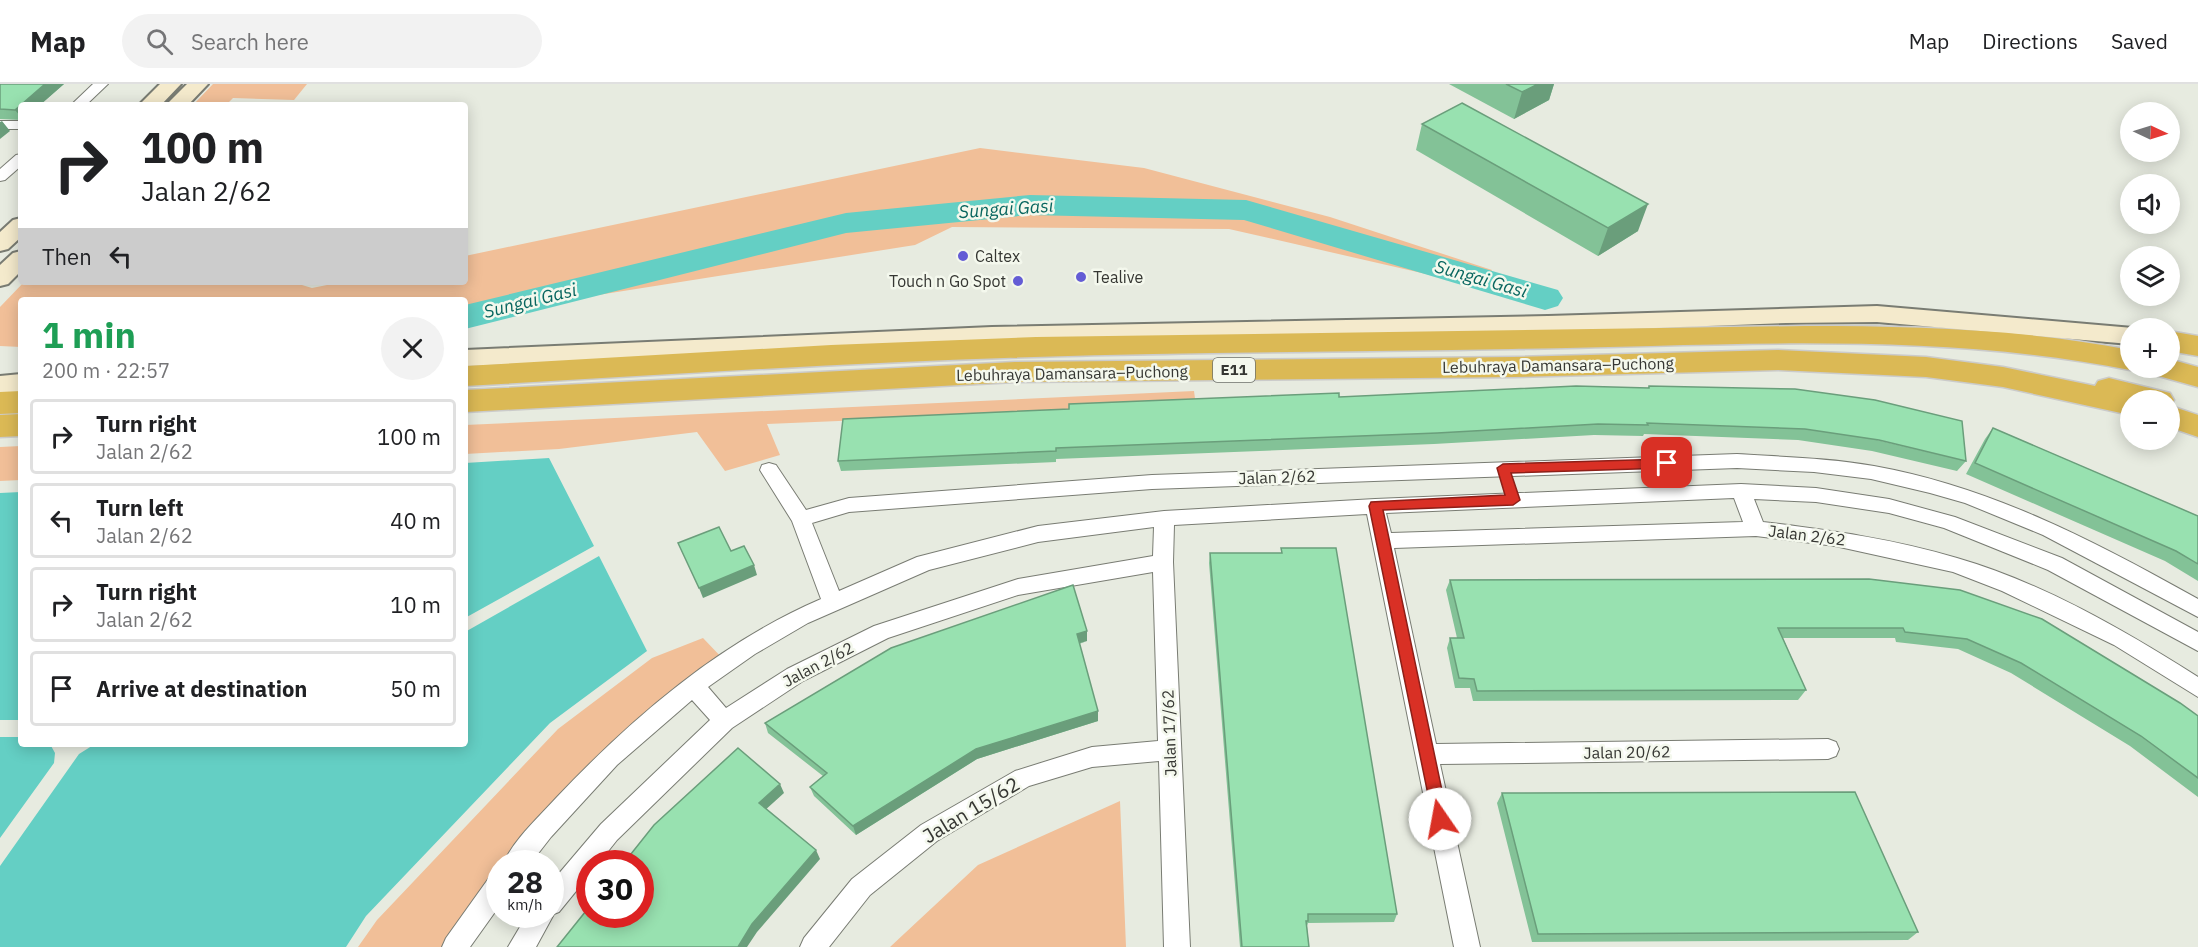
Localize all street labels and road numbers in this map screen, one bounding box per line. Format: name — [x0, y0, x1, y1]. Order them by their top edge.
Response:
street label: Lebuhraya Damansara–Puchong — [1442, 353, 1675, 377]
road number: E11 — [1213, 358, 1255, 382]
street label: Lebuhraya Damansara–Puchong — [956, 361, 1189, 385]
street label: Jalan 2/62 — [1238, 466, 1316, 488]
street label: Jalan 2/62 — [1767, 520, 1847, 550]
street label: Jalan 2/62 — [779, 637, 857, 691]
street label: Jalan 17/62 — [1157, 689, 1181, 777]
street label: Jalan 20/62 — [1583, 741, 1671, 763]
street label: Jalan 15/62 — [917, 770, 1024, 849]

